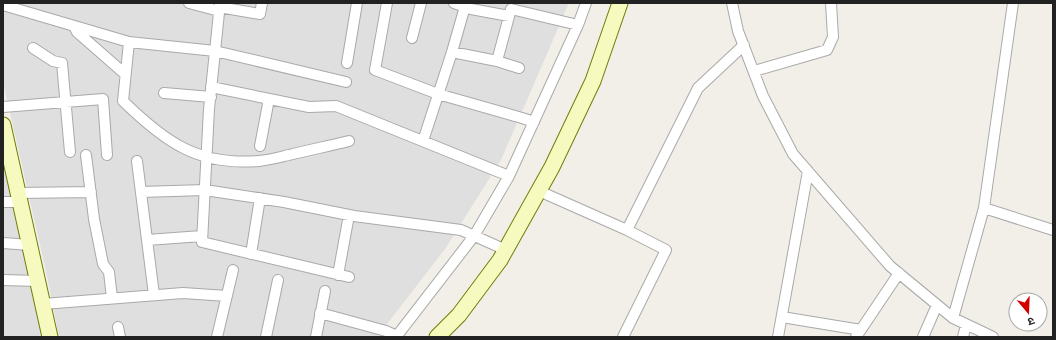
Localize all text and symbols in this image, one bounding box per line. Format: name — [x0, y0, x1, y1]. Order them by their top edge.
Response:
north arrow — [1008, 292, 1048, 332]
text: उ — [1026, 315, 1037, 329]

